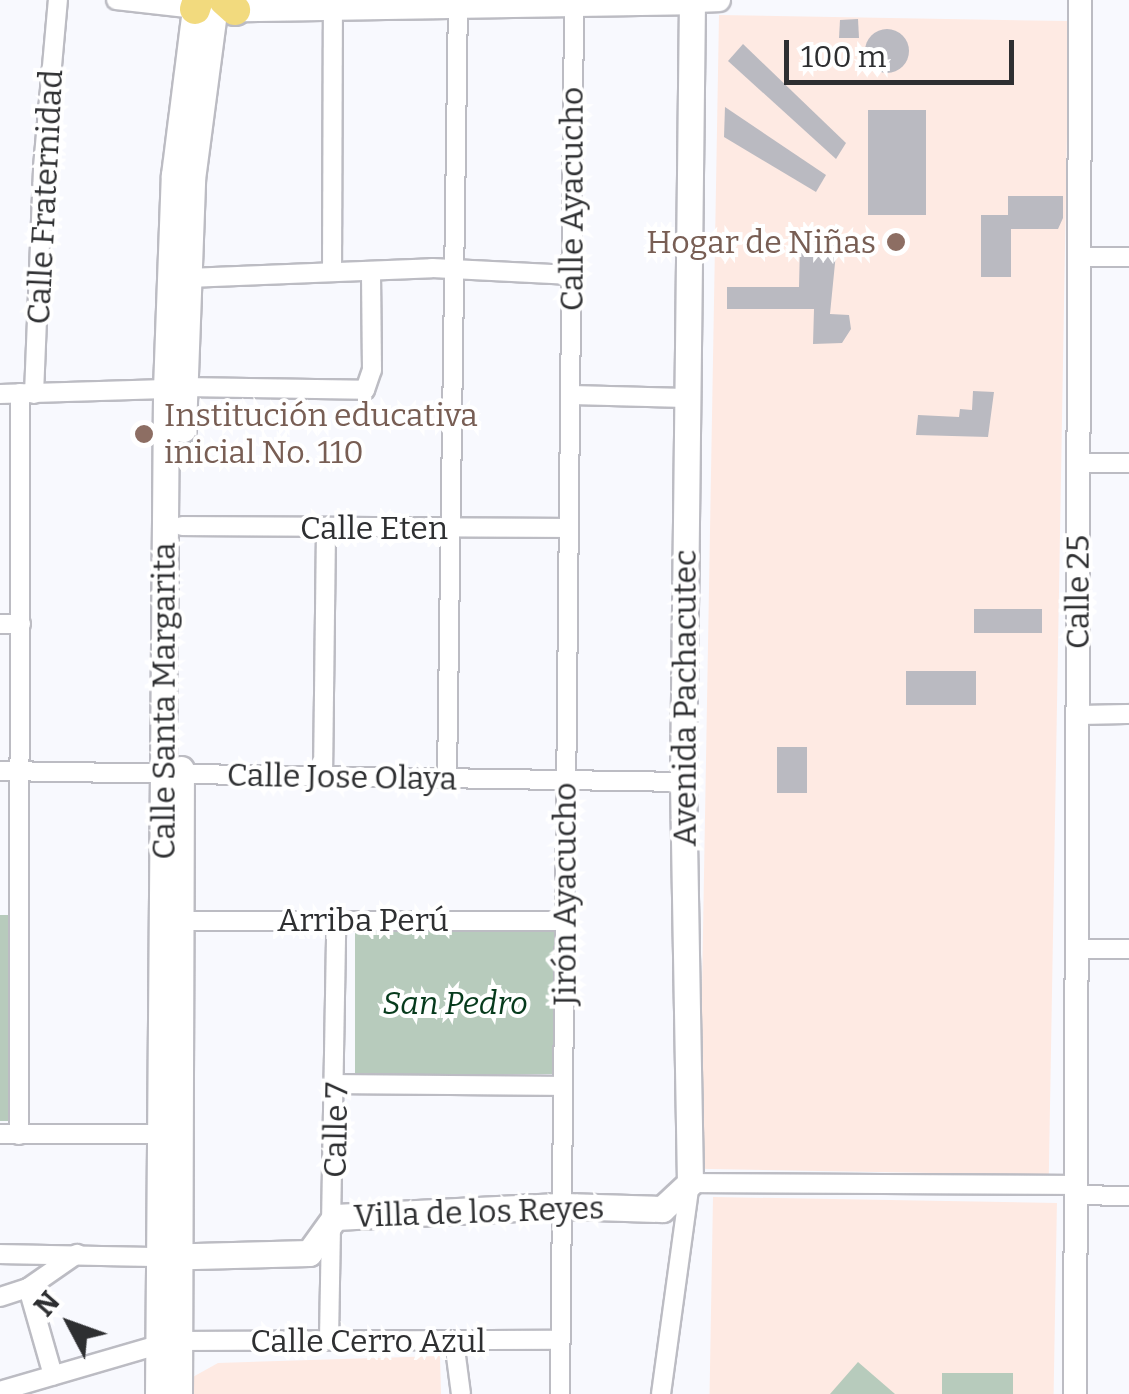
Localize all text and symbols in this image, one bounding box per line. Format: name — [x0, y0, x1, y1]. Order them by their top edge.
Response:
scale bar — [789, 20, 1019, 82]
text: 100 m — [801, 39, 886, 75]
street label: Calle Fraternidad — [19, 69, 71, 325]
street label: Calle Ayacucho — [553, 87, 591, 311]
place label: Hogar de Niñas — [646, 223, 876, 261]
marker: Hogar de Niñas — [885, 231, 907, 253]
place label: Institución educativa inicial No. 110 — [164, 397, 478, 472]
marker: Institución educativa inicial No. 110 — [133, 423, 155, 445]
street label: Calle Eten — [300, 509, 448, 547]
street label: Calle 25 — [1059, 535, 1097, 649]
street label: Calle Santa Margarita — [145, 542, 183, 860]
street label: Avenida Pachacutec — [666, 550, 704, 846]
street label: Calle Jose Olaya — [227, 756, 457, 798]
street label: Jirón Ayacucho — [546, 782, 584, 1006]
street label: Arriba Perú — [277, 901, 449, 939]
park label: San Pedro — [382, 984, 528, 1022]
street label: Calle 7 — [316, 1082, 356, 1178]
street label: Villa de los Reyes — [353, 1188, 605, 1236]
north arrow — [20, 1274, 120, 1374]
text: N — [27, 1285, 67, 1323]
street label: Calle Cerro Azul — [250, 1322, 486, 1360]

